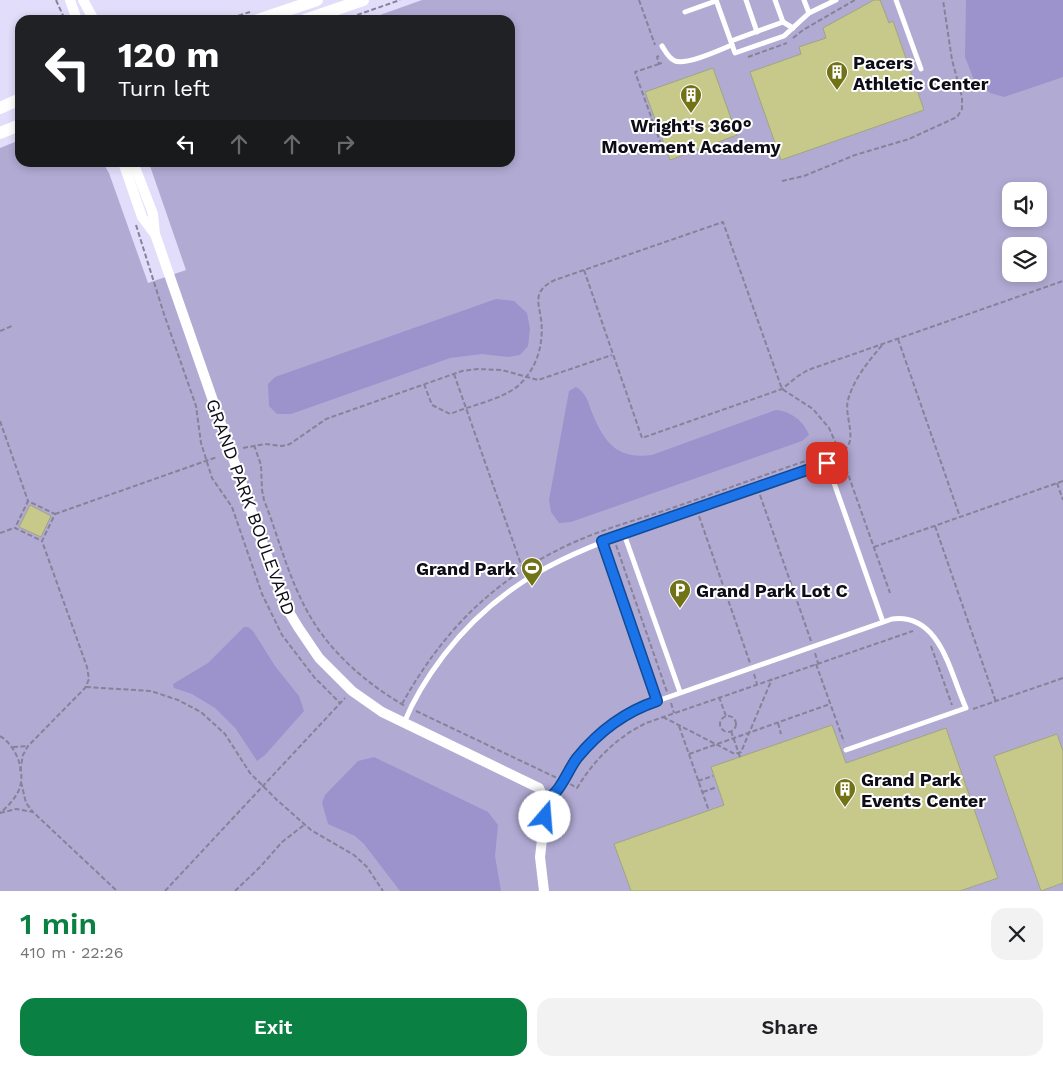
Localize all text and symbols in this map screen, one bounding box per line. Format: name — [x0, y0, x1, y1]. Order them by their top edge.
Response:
text: 120 m — [118, 34, 219, 76]
icon: left — [35, 35, 100, 100]
place label: Pacers Athletic Center — [853, 52, 989, 94]
building icon: Pacers Athletic Center — [825, 60, 849, 91]
text: Turn left — [118, 76, 210, 101]
building icon: Wright's 360° Movement Academy — [679, 83, 703, 114]
place label: Wright's 360° Movement Academy — [601, 115, 782, 157]
icon: left — [172, 130, 200, 158]
icon: ahead — [225, 130, 253, 158]
icon: ahead — [278, 130, 306, 158]
icon: right — [331, 130, 359, 158]
map controls — [1002, 182, 1047, 282]
button: sound — [1002, 182, 1047, 227]
button: layers — [1002, 237, 1047, 282]
street label: GRAND PARK BOULEVARD — [202, 396, 300, 618]
pin — [806, 442, 848, 484]
icon: arrive — [813, 449, 841, 477]
sports icon: Grand Park — [520, 556, 544, 587]
place label: Grand Park — [416, 558, 517, 579]
parking icon: Grand Park Lot C — [668, 578, 692, 609]
place label: Grand Park Lot C — [696, 580, 848, 601]
place label: Grand Park Events Center — [861, 769, 986, 811]
building icon: Grand Park Events Center — [833, 777, 857, 808]
position arrow — [518, 790, 570, 842]
text: 1 min — [20, 906, 97, 941]
button: close — [991, 908, 1043, 960]
text: 410 m · 22:26 — [20, 943, 123, 962]
button: Exit — [20, 998, 527, 1056]
button: Share — [537, 998, 1043, 1056]

